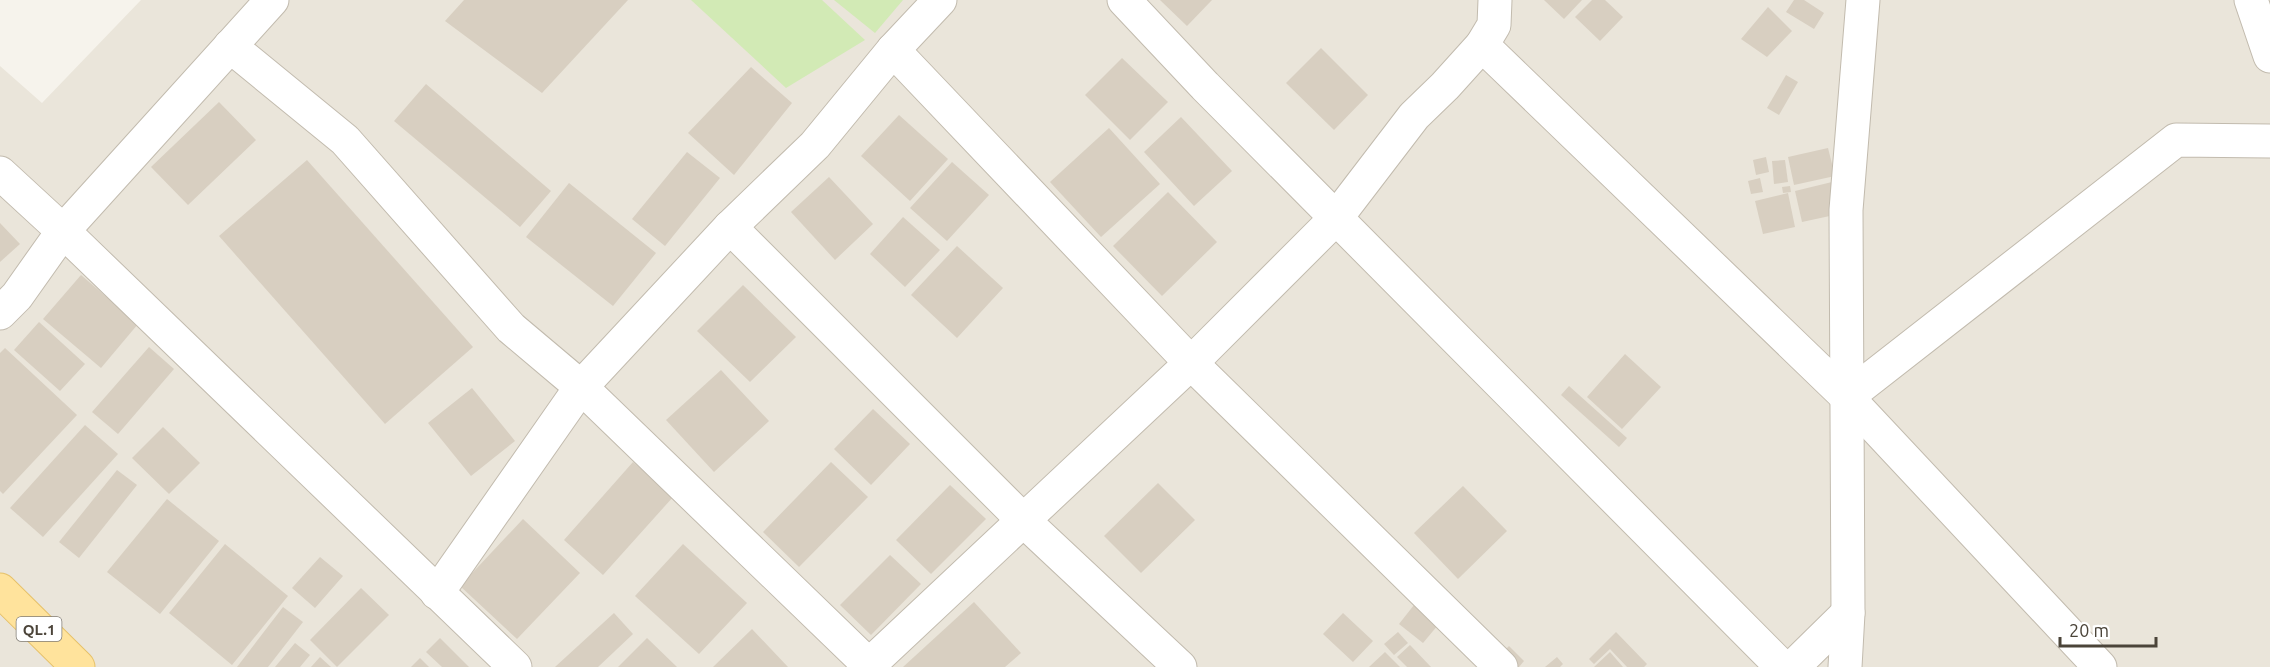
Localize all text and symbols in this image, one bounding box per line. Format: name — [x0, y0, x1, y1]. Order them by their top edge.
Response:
scale bar — [2060, 610, 2156, 648]
road number: QL.1 — [16, 617, 62, 641]
text: 20 m — [2069, 620, 2109, 640]

